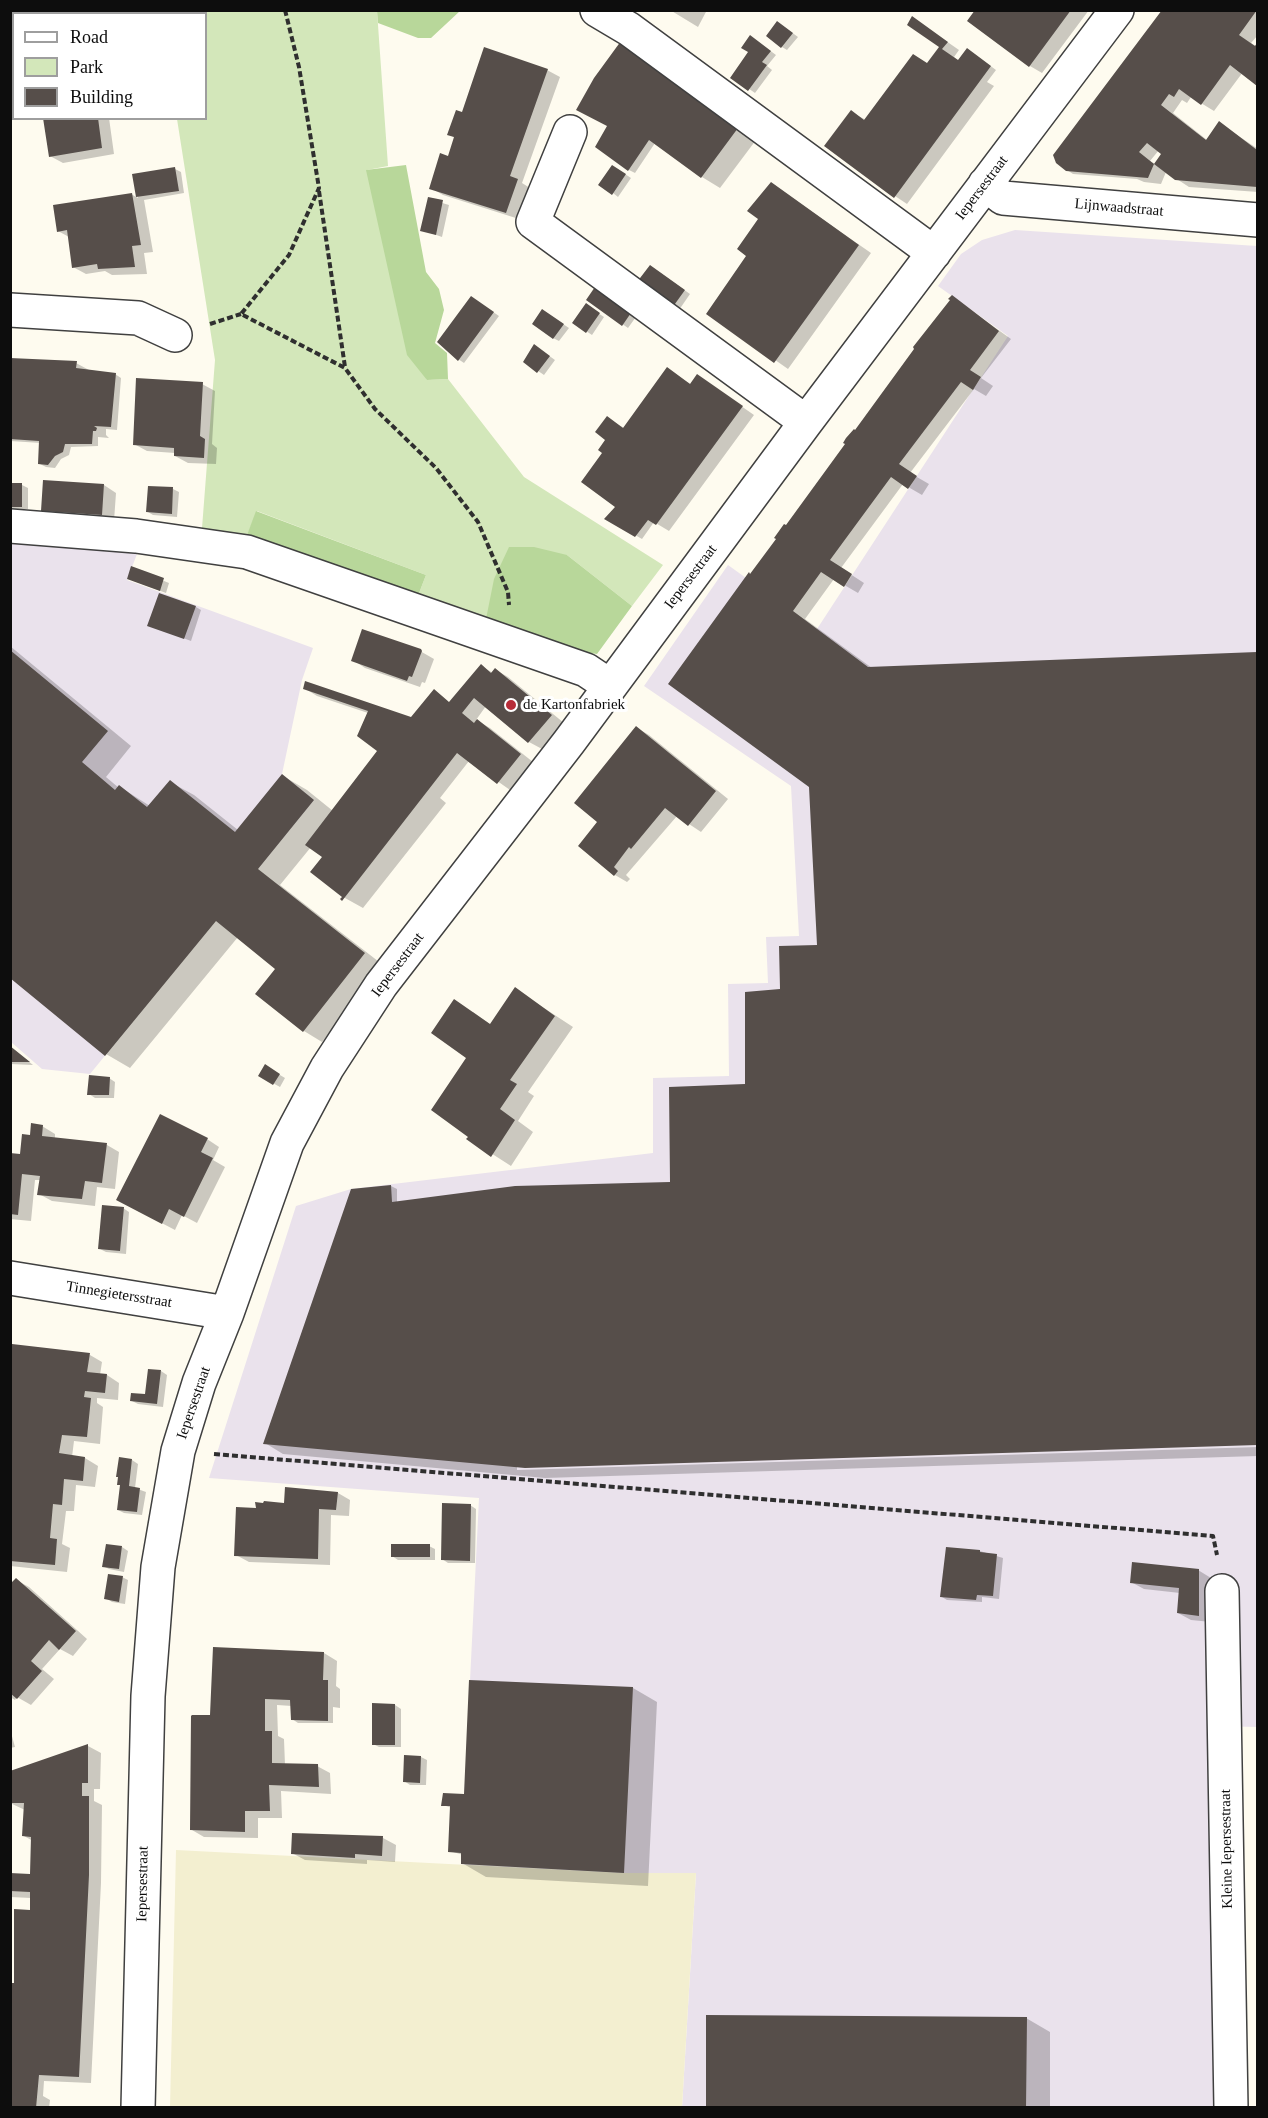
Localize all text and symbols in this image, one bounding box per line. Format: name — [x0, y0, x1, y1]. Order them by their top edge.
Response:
legend — [12, 12, 207, 120]
text: Road — [70, 27, 108, 47]
text: Park — [70, 57, 103, 77]
text: Building — [70, 87, 133, 107]
street label: Iepersestraat — [952, 152, 1012, 224]
street label: Lijnwaadstraat — [1074, 195, 1164, 221]
street label: Iepersestraat — [661, 541, 721, 613]
place label: de Kartonfabriek — [523, 696, 625, 714]
marker: de Kartonfabriek — [504, 698, 518, 712]
street label: Iepersestraat — [368, 929, 428, 1001]
street label: Tinnegietersstraat — [65, 1278, 173, 1312]
street label: Iepersestraat — [173, 1364, 215, 1442]
street label: Kleine Iepersestraat — [1217, 1789, 1237, 1909]
street label: Iepersestraat — [133, 1846, 153, 1922]

